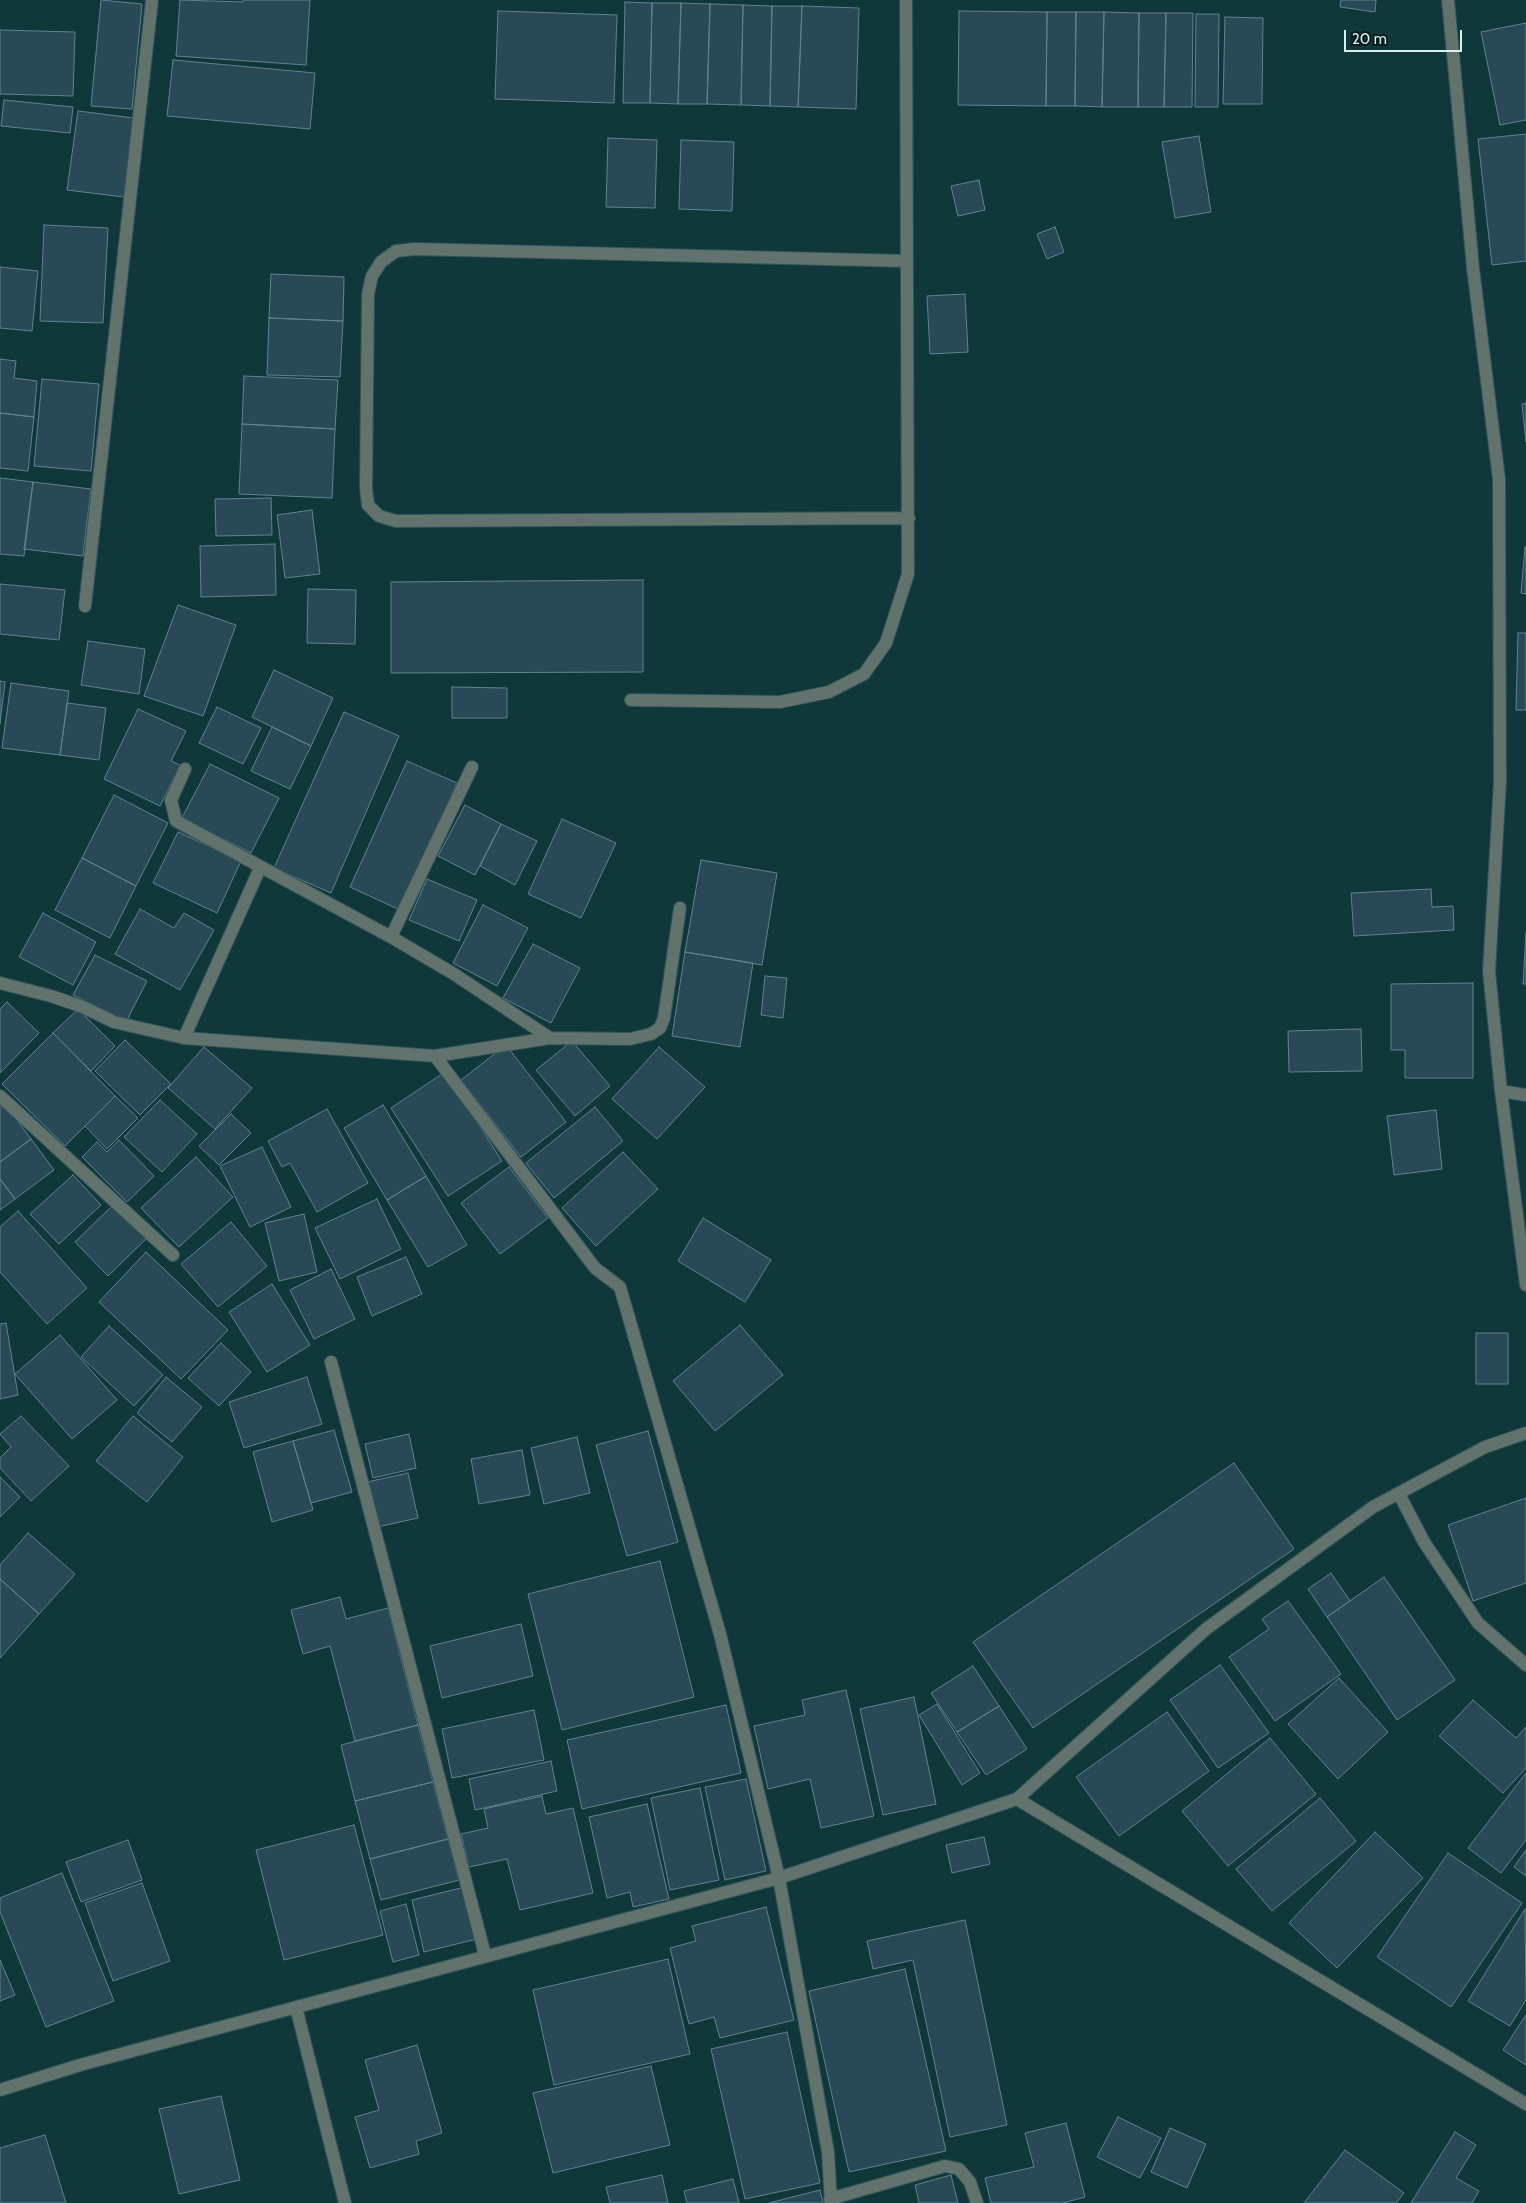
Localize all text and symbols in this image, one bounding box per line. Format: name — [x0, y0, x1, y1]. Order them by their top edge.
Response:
scale bar — [1346, 20, 1464, 52]
text: 20 m — [1352, 30, 1387, 48]

